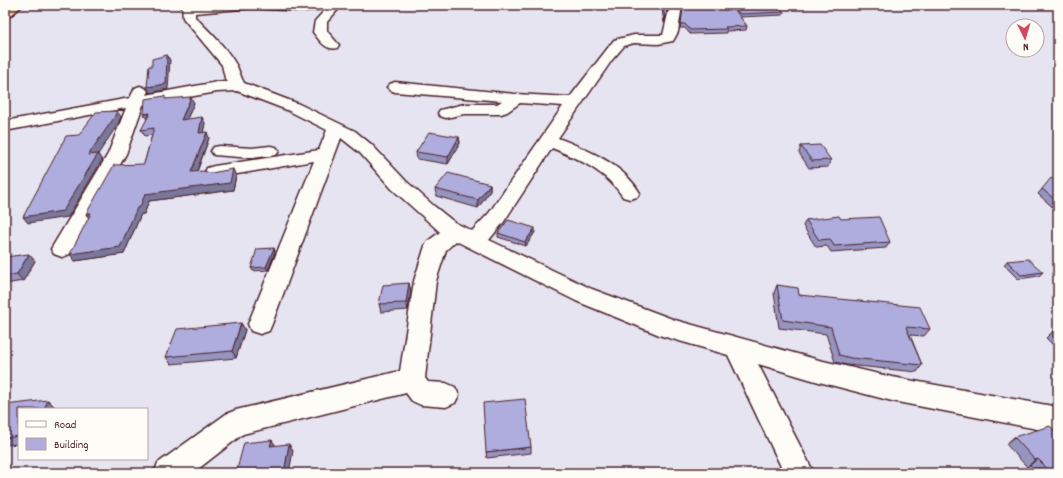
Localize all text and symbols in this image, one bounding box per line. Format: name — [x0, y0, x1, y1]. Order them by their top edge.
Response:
north arrow — [1005, 18, 1045, 58]
text: N — [1022, 38, 1029, 54]
legend — [18, 408, 148, 460]
text: Road — [54, 417, 76, 434]
text: Building — [54, 437, 89, 454]

